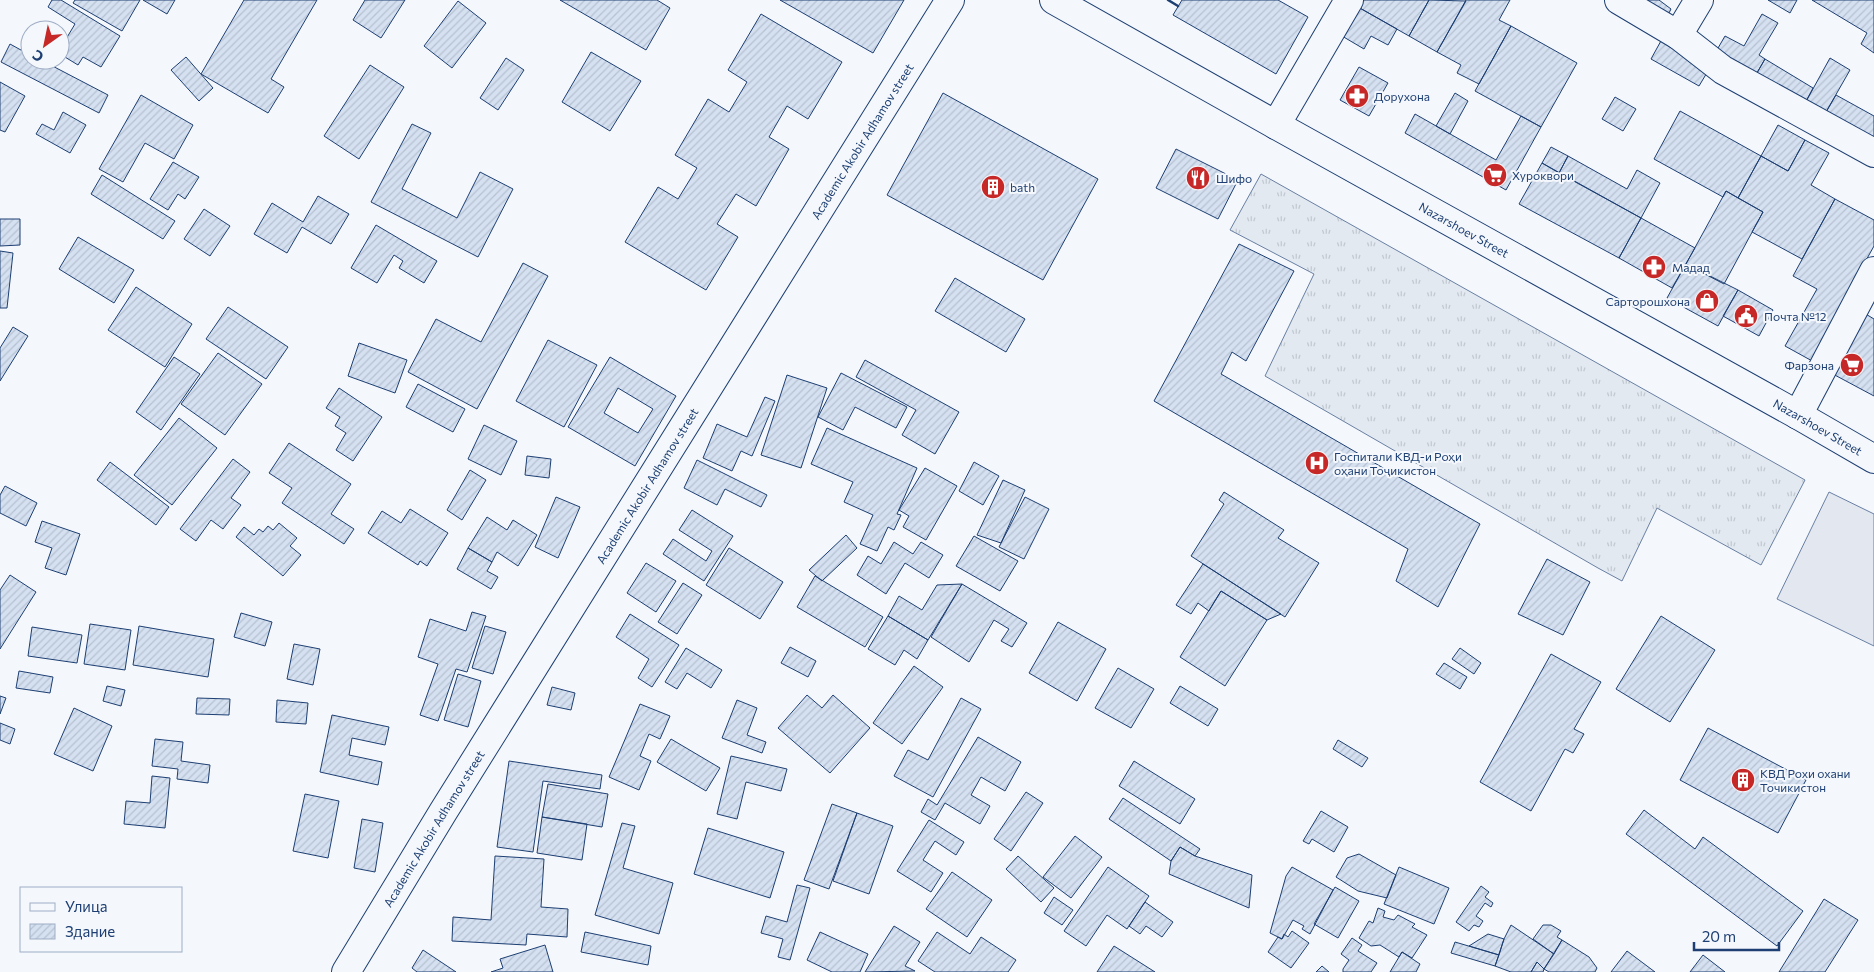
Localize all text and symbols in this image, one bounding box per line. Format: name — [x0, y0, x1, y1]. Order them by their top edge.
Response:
north arrow — [20, 20, 70, 70]
text: С — [29, 47, 46, 66]
street label: Academic Akobir Adhamov street — [808, 61, 916, 222]
pharmacy icon: Дорухона — [1344, 83, 1370, 109]
place label: Дорухона — [1374, 89, 1430, 103]
supermarket icon: Хуроквори — [1482, 162, 1508, 188]
restaurant icon: Шифо — [1185, 165, 1211, 191]
place label: Хуроквори — [1512, 168, 1574, 182]
place label: Шифо — [1216, 171, 1252, 185]
building icon: bath — [980, 174, 1006, 200]
place label: bath — [1010, 180, 1035, 194]
street label: Nazarshoev Street — [1417, 199, 1511, 260]
pharmacy icon: Мадад — [1641, 254, 1667, 280]
place label: Мадад — [1672, 260, 1710, 274]
shop icon: Сарторошхона — [1694, 288, 1720, 314]
place label: Сарторошхона — [1605, 294, 1690, 308]
public building icon: Почта №12 — [1733, 303, 1759, 329]
place label: Почта №12 — [1764, 309, 1827, 323]
supermarket icon: Фарзона — [1839, 352, 1865, 378]
place label: Фарзона — [1784, 358, 1834, 372]
street label: Nazarshoev Street — [1771, 396, 1865, 458]
street label: Academic Akobir Adhamov street — [593, 405, 701, 566]
place label: Госпитали КВД-и Роҳи оҳани Тоҷикистон — [1334, 449, 1462, 477]
hospital icon: Госпитали КВД-и Роҳи оҳани Тоҷикистон — [1304, 450, 1330, 476]
street label: Academic Akobir Adhamov street — [380, 748, 487, 909]
place label: КВД Рохи охани Точикистон — [1760, 766, 1851, 794]
building icon: КВД Рохи охани Точикистон — [1730, 767, 1756, 793]
legend — [20, 887, 182, 952]
text: Улица — [65, 897, 107, 915]
scale bar — [1694, 920, 1779, 952]
text: Здание — [65, 922, 115, 940]
text: 20 m — [1702, 927, 1736, 945]

